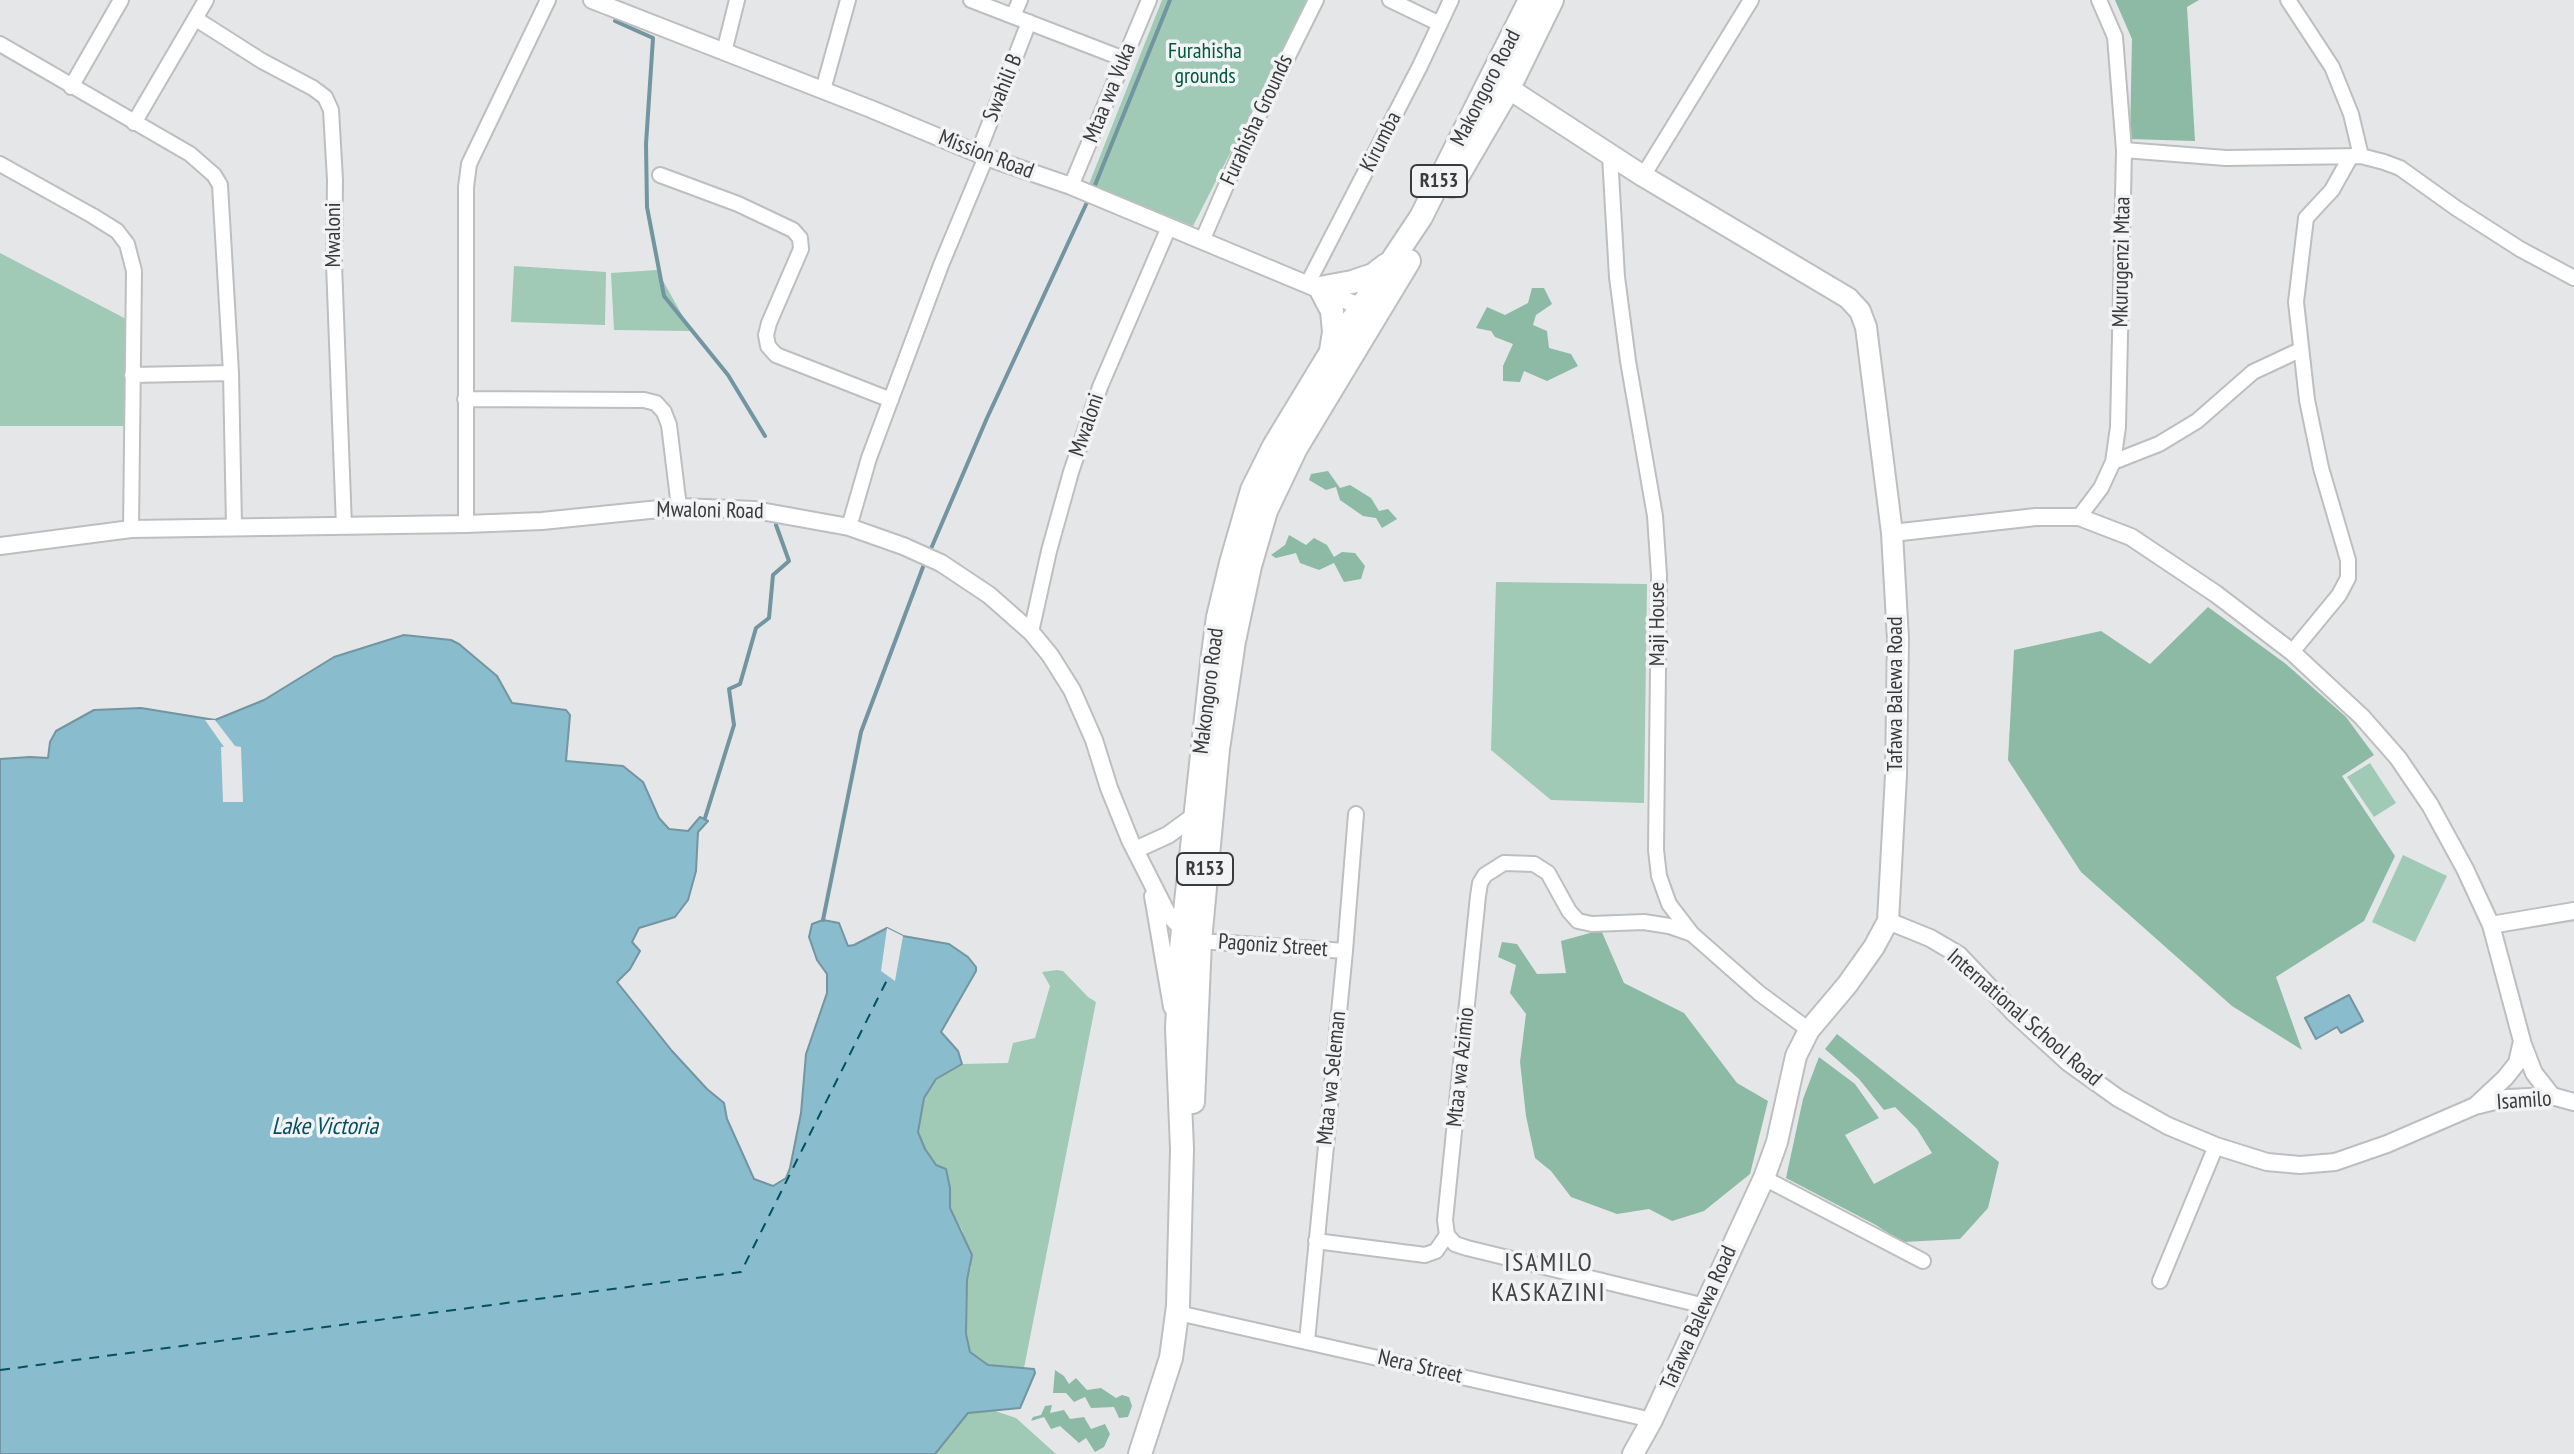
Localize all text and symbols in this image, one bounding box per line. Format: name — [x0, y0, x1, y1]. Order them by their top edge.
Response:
street label: Makongoro Road — [1445, 25, 1527, 151]
street label: Mtaa wa Vuka — [1078, 39, 1142, 147]
park label: Furahisha grounds — [1168, 39, 1242, 90]
street label: Swahili B — [978, 50, 1028, 126]
street label: Furahisha Grounds — [1215, 51, 1299, 189]
street label: Kirumba — [1355, 108, 1407, 176]
street label: Mission Road — [935, 125, 1037, 185]
road number: R153 — [1411, 165, 1467, 197]
street label: Mkurugenzi Mtaa — [2108, 196, 2136, 328]
street label: Mwaloni — [321, 203, 347, 267]
street label: Mwaloni — [1064, 390, 1110, 460]
street label: Mwaloni Road — [656, 497, 764, 525]
street label: Maji House — [1645, 582, 1671, 666]
street label: Tafawa Balewa Road — [1883, 617, 1909, 771]
street label: Makongoro Road — [1188, 626, 1230, 756]
road number: R153 — [1177, 853, 1233, 885]
street label: Pagoniz Street — [1217, 929, 1329, 963]
street label: International School Road — [1941, 944, 2107, 1092]
street label: Mtaa wa Azimio — [1442, 1006, 1480, 1128]
street label: Mtaa wa Seleman — [1312, 1010, 1352, 1146]
street label: Isamilo — [2496, 1086, 2552, 1116]
water label: Lake Victoria — [272, 1113, 378, 1141]
street label: Tafawa Balewa Road — [1655, 1242, 1743, 1394]
district label: ISAMILO KASKAZINI — [1491, 1248, 1607, 1310]
street label: Nera Street — [1375, 1344, 1465, 1390]

